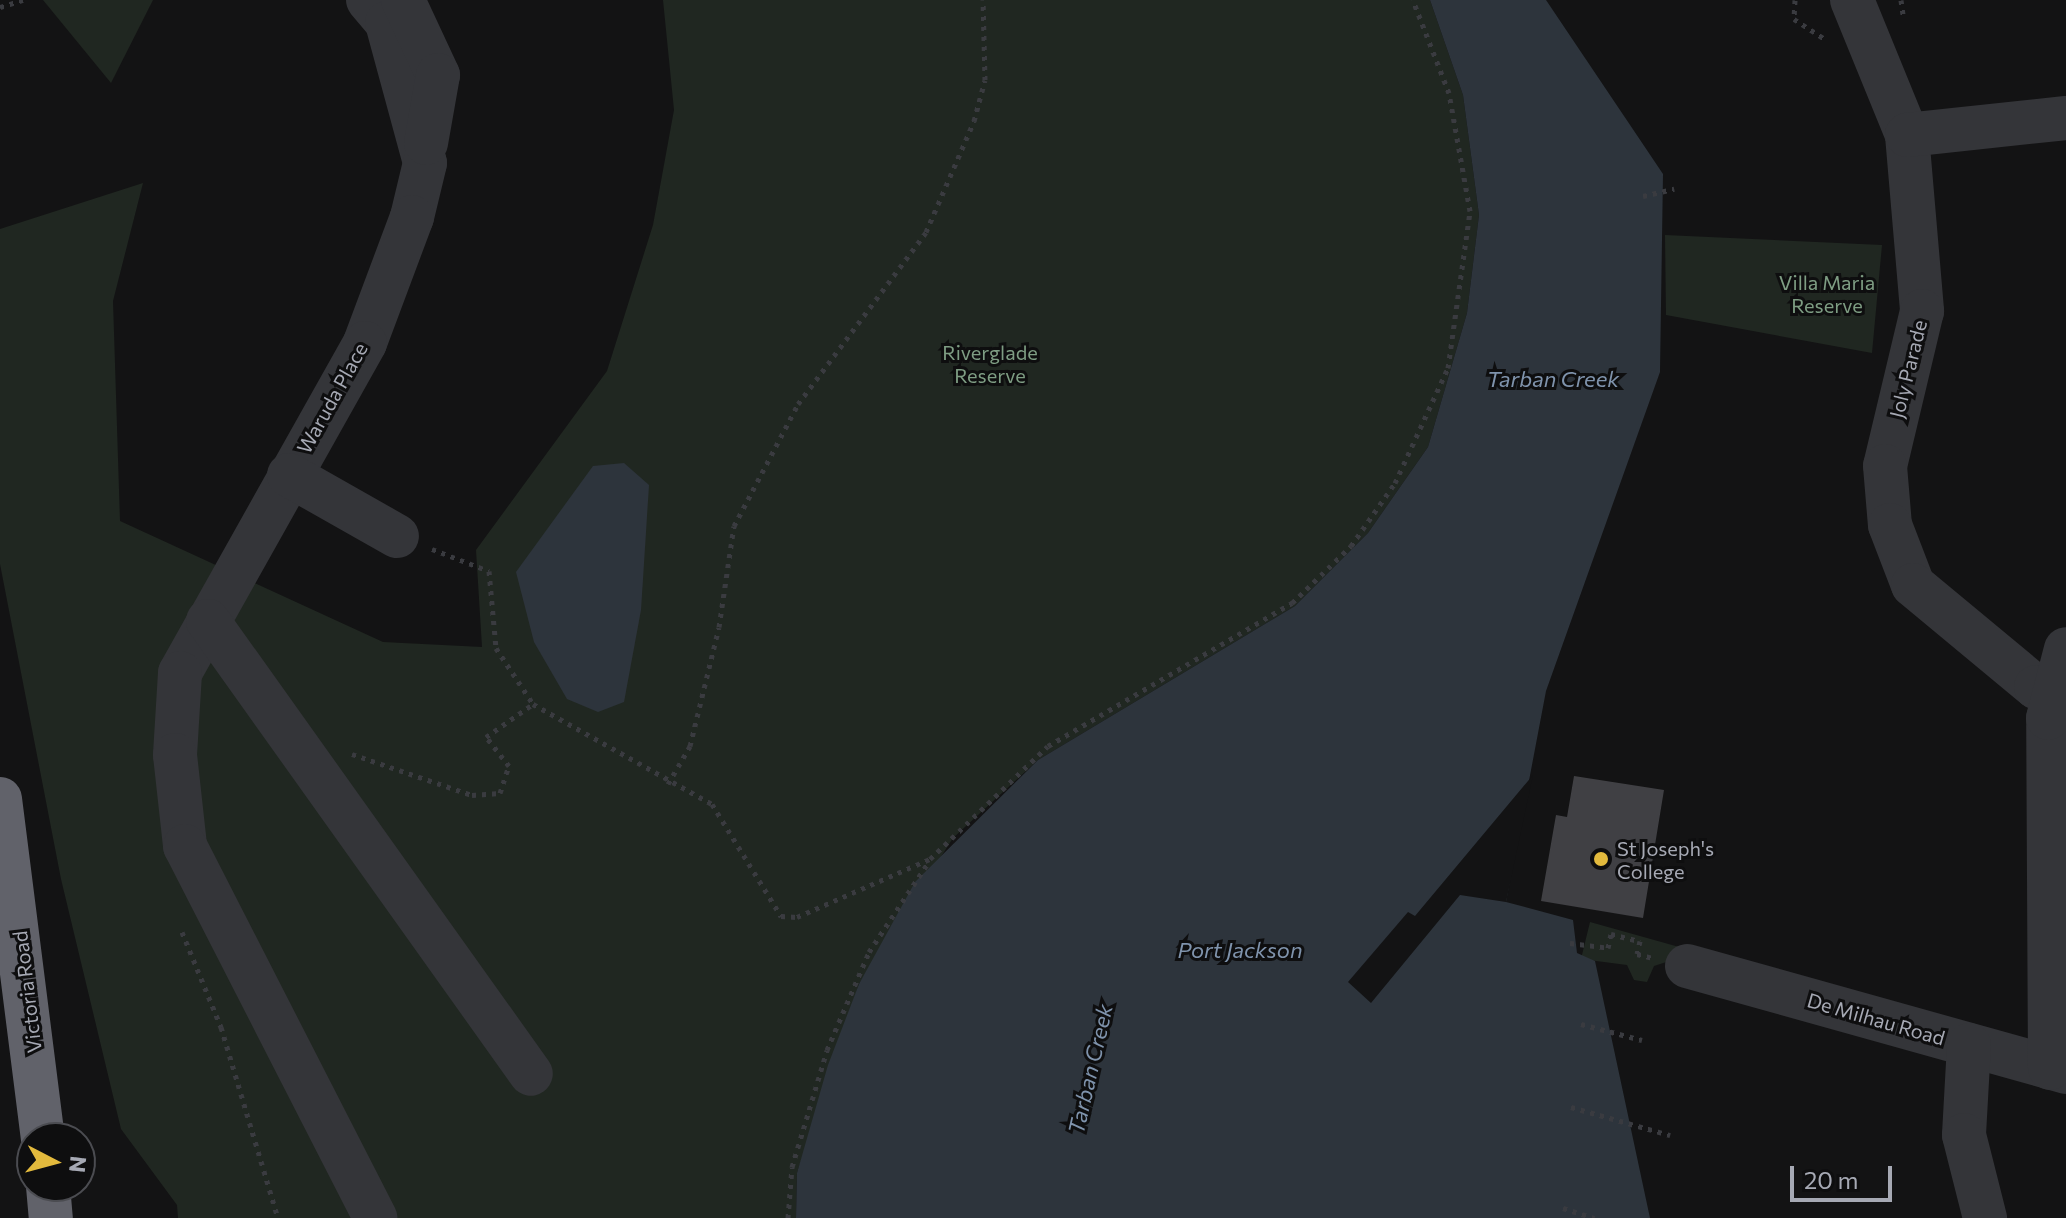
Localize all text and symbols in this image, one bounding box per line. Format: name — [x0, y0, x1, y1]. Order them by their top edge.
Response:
park label: Villa Maria Reserve — [1779, 270, 1875, 317]
street label: Joly Parade — [1884, 317, 1932, 421]
street label: Waruda Place — [292, 338, 372, 458]
park label: Riverglade Reserve — [942, 340, 1038, 387]
water label: Tarban Creek — [1487, 366, 1619, 392]
place label: St Joseph's College — [1617, 836, 1714, 883]
marker: St Joseph's College — [1592, 850, 1610, 868]
street label: Victoria Road — [8, 930, 46, 1054]
water label: Port Jackson — [1177, 937, 1303, 963]
street label: De Milhau Road — [1804, 988, 1948, 1050]
water label: Tarban Creek — [1062, 1002, 1118, 1136]
north arrow — [16, 1122, 96, 1202]
scale bar — [1794, 1150, 1896, 1200]
text: N — [64, 1155, 93, 1174]
text: 20 m — [1804, 1165, 1858, 1194]

